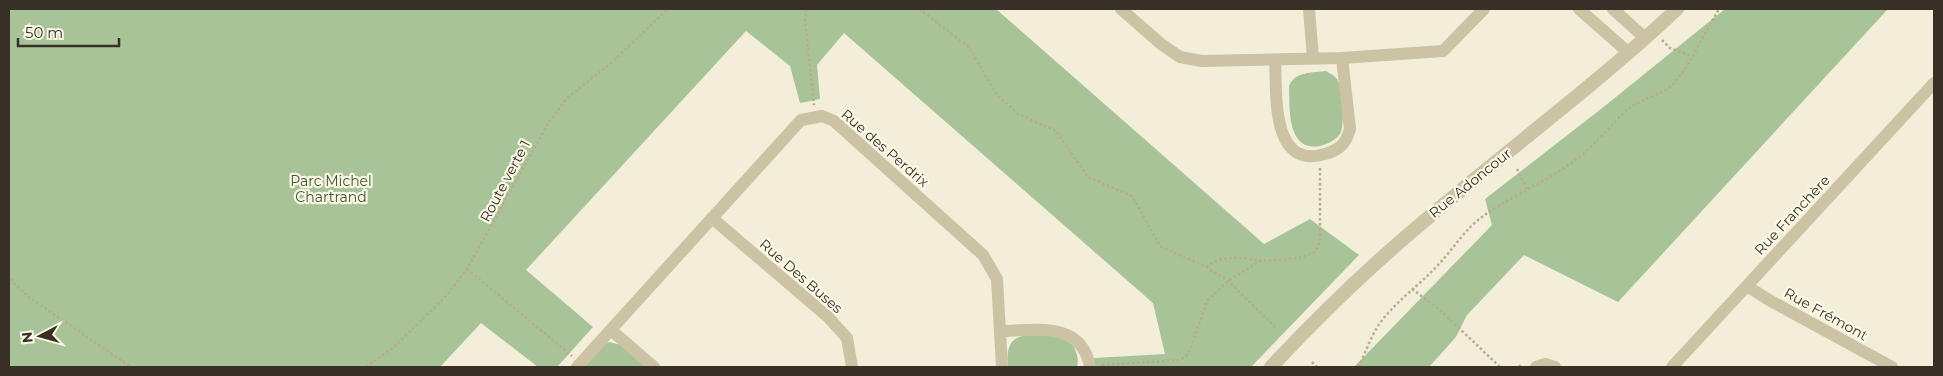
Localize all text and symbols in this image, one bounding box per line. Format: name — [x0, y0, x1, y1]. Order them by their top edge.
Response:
scale bar — [18, 15, 119, 47]
text: 50 m — [25, 23, 63, 42]
street label: Rue des Perdrix — [838, 105, 933, 191]
street label: Route verte 1 — [476, 137, 534, 225]
street label: Rue Adoncour — [1425, 144, 1515, 222]
street label: Rue Franchère — [1750, 171, 1834, 259]
park label: Parc Michel Chartrand — [290, 172, 372, 206]
street label: Rue Des Buses — [756, 235, 846, 317]
street label: Rue Frémont — [1781, 284, 1871, 345]
north arrow — [15, 311, 65, 361]
text: N — [18, 331, 37, 344]

